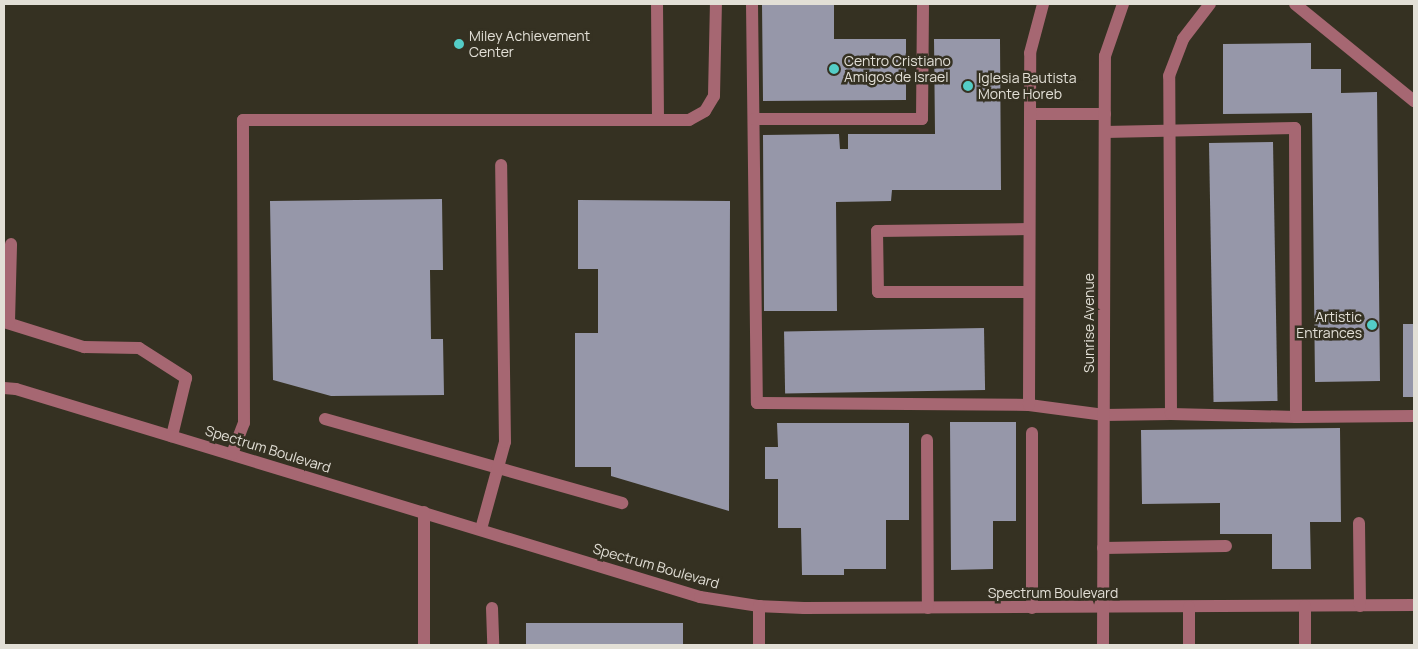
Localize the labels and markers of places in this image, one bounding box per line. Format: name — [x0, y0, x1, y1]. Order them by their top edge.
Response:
place label: Miley Achievement Center — [469, 28, 590, 60]
marker: Miley Achievement Center — [453, 38, 465, 50]
place label: Centro Cristiano Amigos de Israel — [844, 53, 951, 85]
marker: Centro Cristiano Amigos de Israel — [828, 63, 840, 75]
place label: Iglesia Bautista Monte Horeb — [978, 70, 1076, 102]
marker: Iglesia Bautista Monte Horeb — [962, 80, 974, 92]
place label: Artistic Entrances — [1296, 309, 1362, 342]
marker: Artistic Entrances — [1366, 319, 1378, 331]

